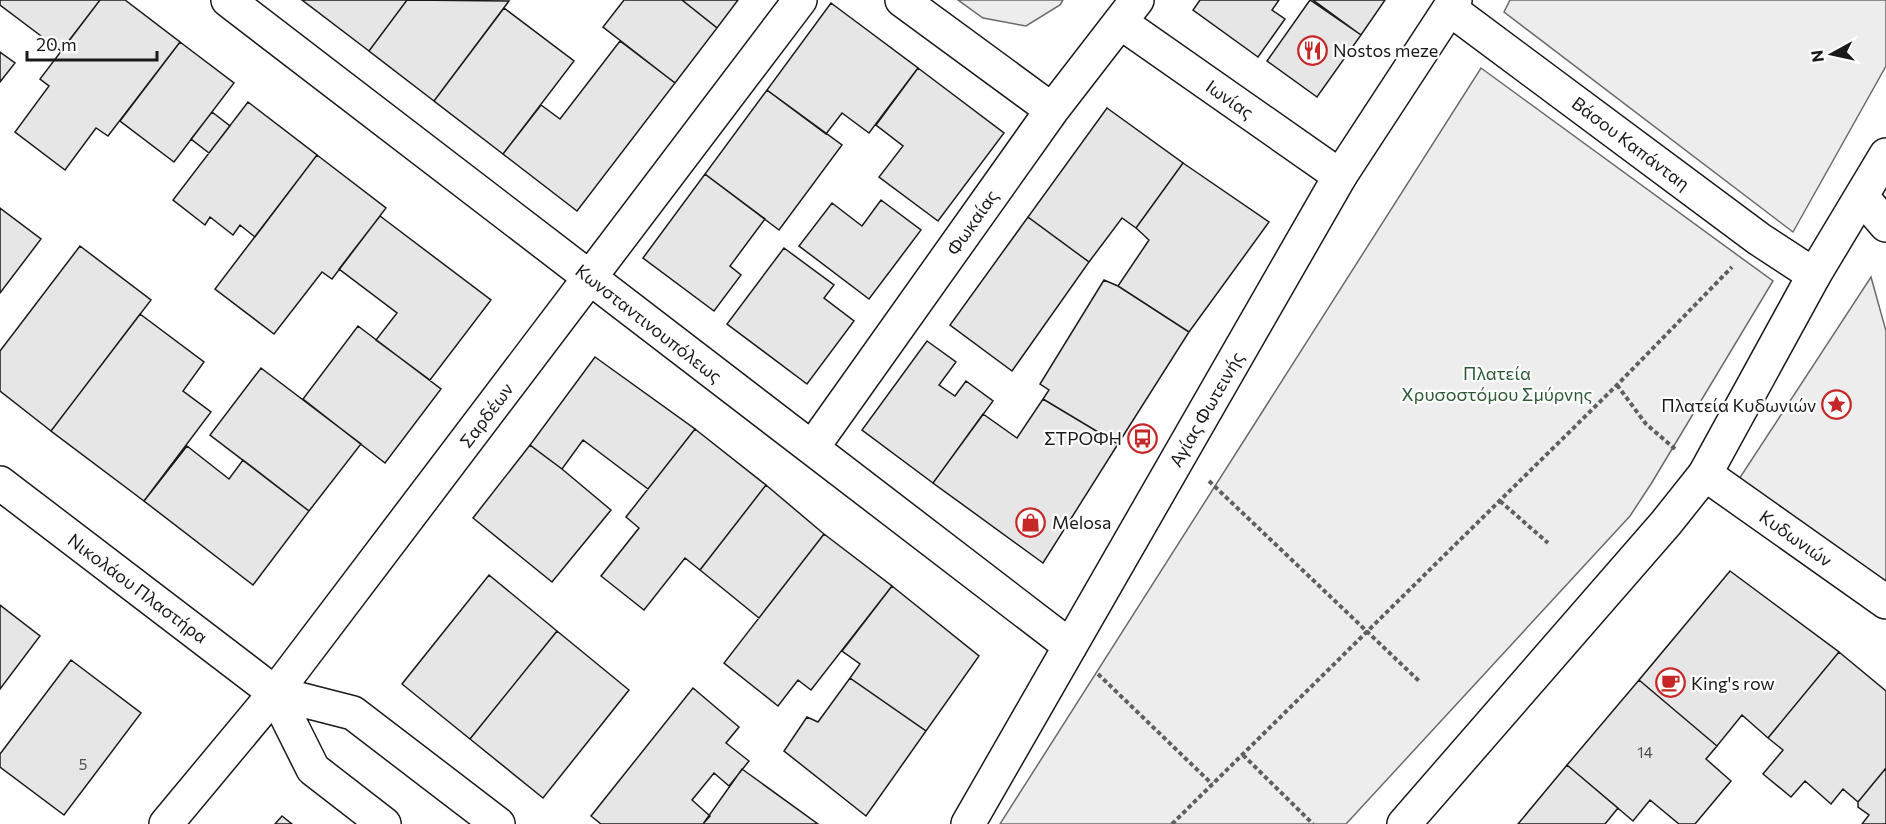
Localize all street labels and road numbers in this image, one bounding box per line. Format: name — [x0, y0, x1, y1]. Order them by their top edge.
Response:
street label: Ιωνίας — [1202, 75, 1258, 123]
street label: Βάσου Καπάνταη — [1568, 92, 1694, 194]
street label: Φωκαίας — [942, 185, 1003, 259]
street label: Κωνσταντινουπόλεως — [571, 259, 727, 387]
street label: Αγίας Φωτεινής — [1164, 347, 1248, 471]
street label: Σαρδέων — [455, 378, 517, 452]
street label: Κυδωνιών — [1756, 505, 1836, 571]
street label: Νικολάου Πλαστήρα — [64, 528, 212, 648]

